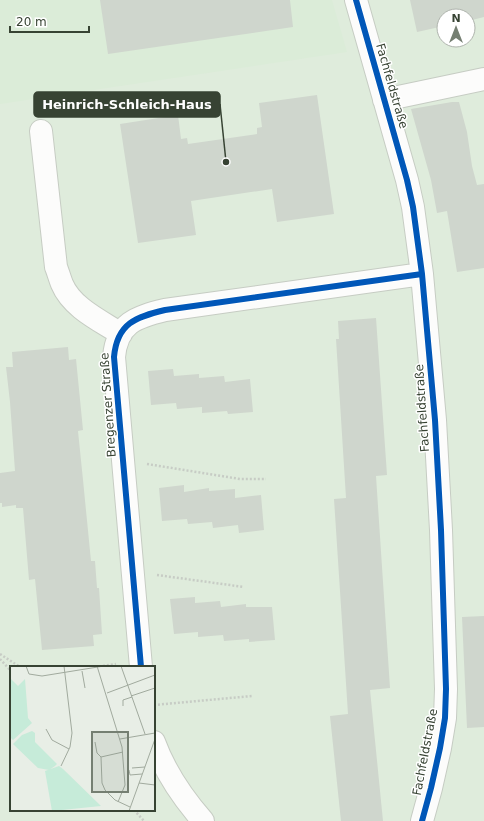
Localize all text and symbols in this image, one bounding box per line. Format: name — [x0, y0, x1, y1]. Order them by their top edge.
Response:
scale bar — [10, 8, 89, 34]
north arrow — [436, 8, 476, 48]
text: N — [451, 12, 461, 25]
text: 20 m — [16, 15, 47, 29]
street label: Fachfeldstraße — [373, 42, 411, 130]
callout: Heinrich-Schleich-Haus — [34, 92, 220, 117]
text: Heinrich-Schleich-Haus — [42, 97, 212, 112]
street label: Bregenzer Straße — [97, 352, 119, 458]
street label: Fachfeldstraße — [412, 364, 432, 452]
inset map — [10, 666, 155, 811]
street label: Fachfeldstraße — [410, 707, 440, 797]

